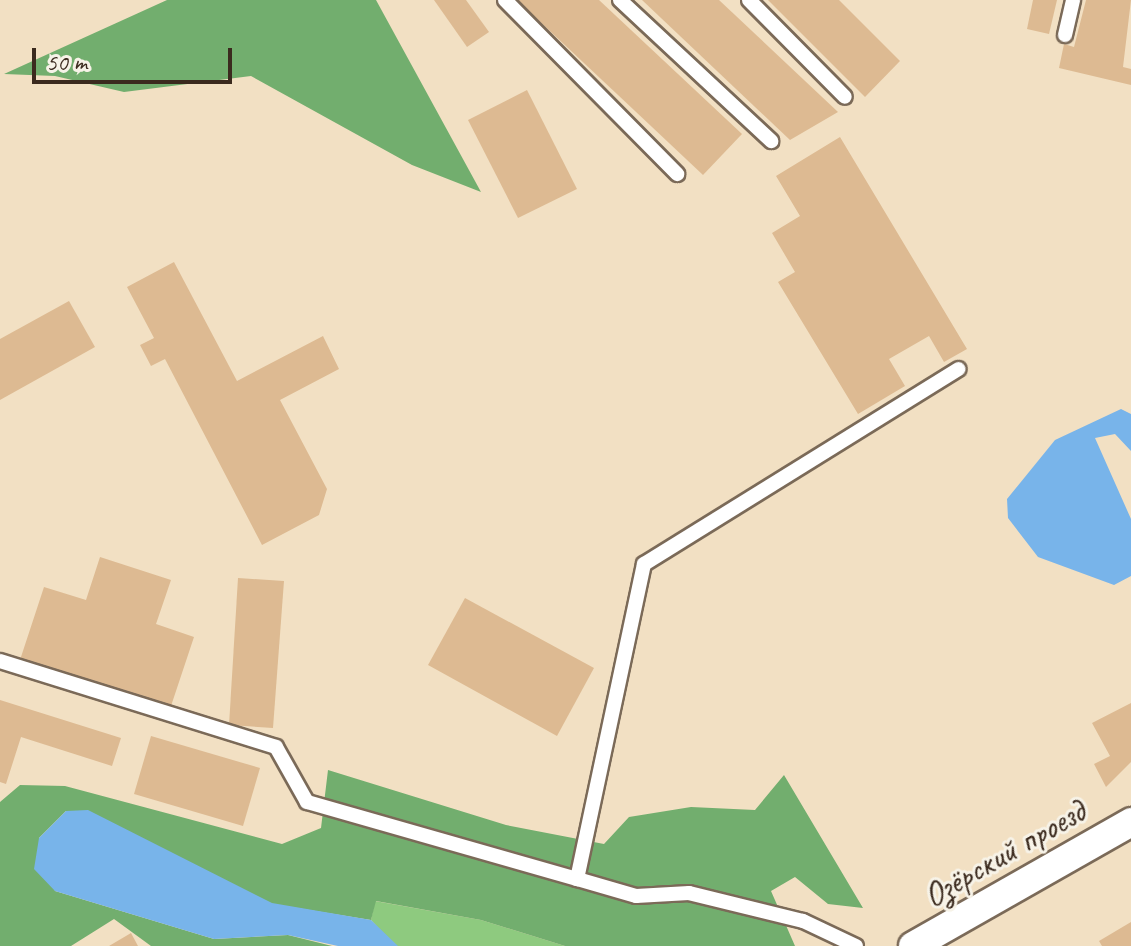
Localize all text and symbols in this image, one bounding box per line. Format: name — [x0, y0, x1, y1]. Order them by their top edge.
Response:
scale bar — [36, 32, 236, 82]
text: 50 m — [46, 47, 87, 77]
street label: Озёрский проезд — [916, 790, 1092, 916]

